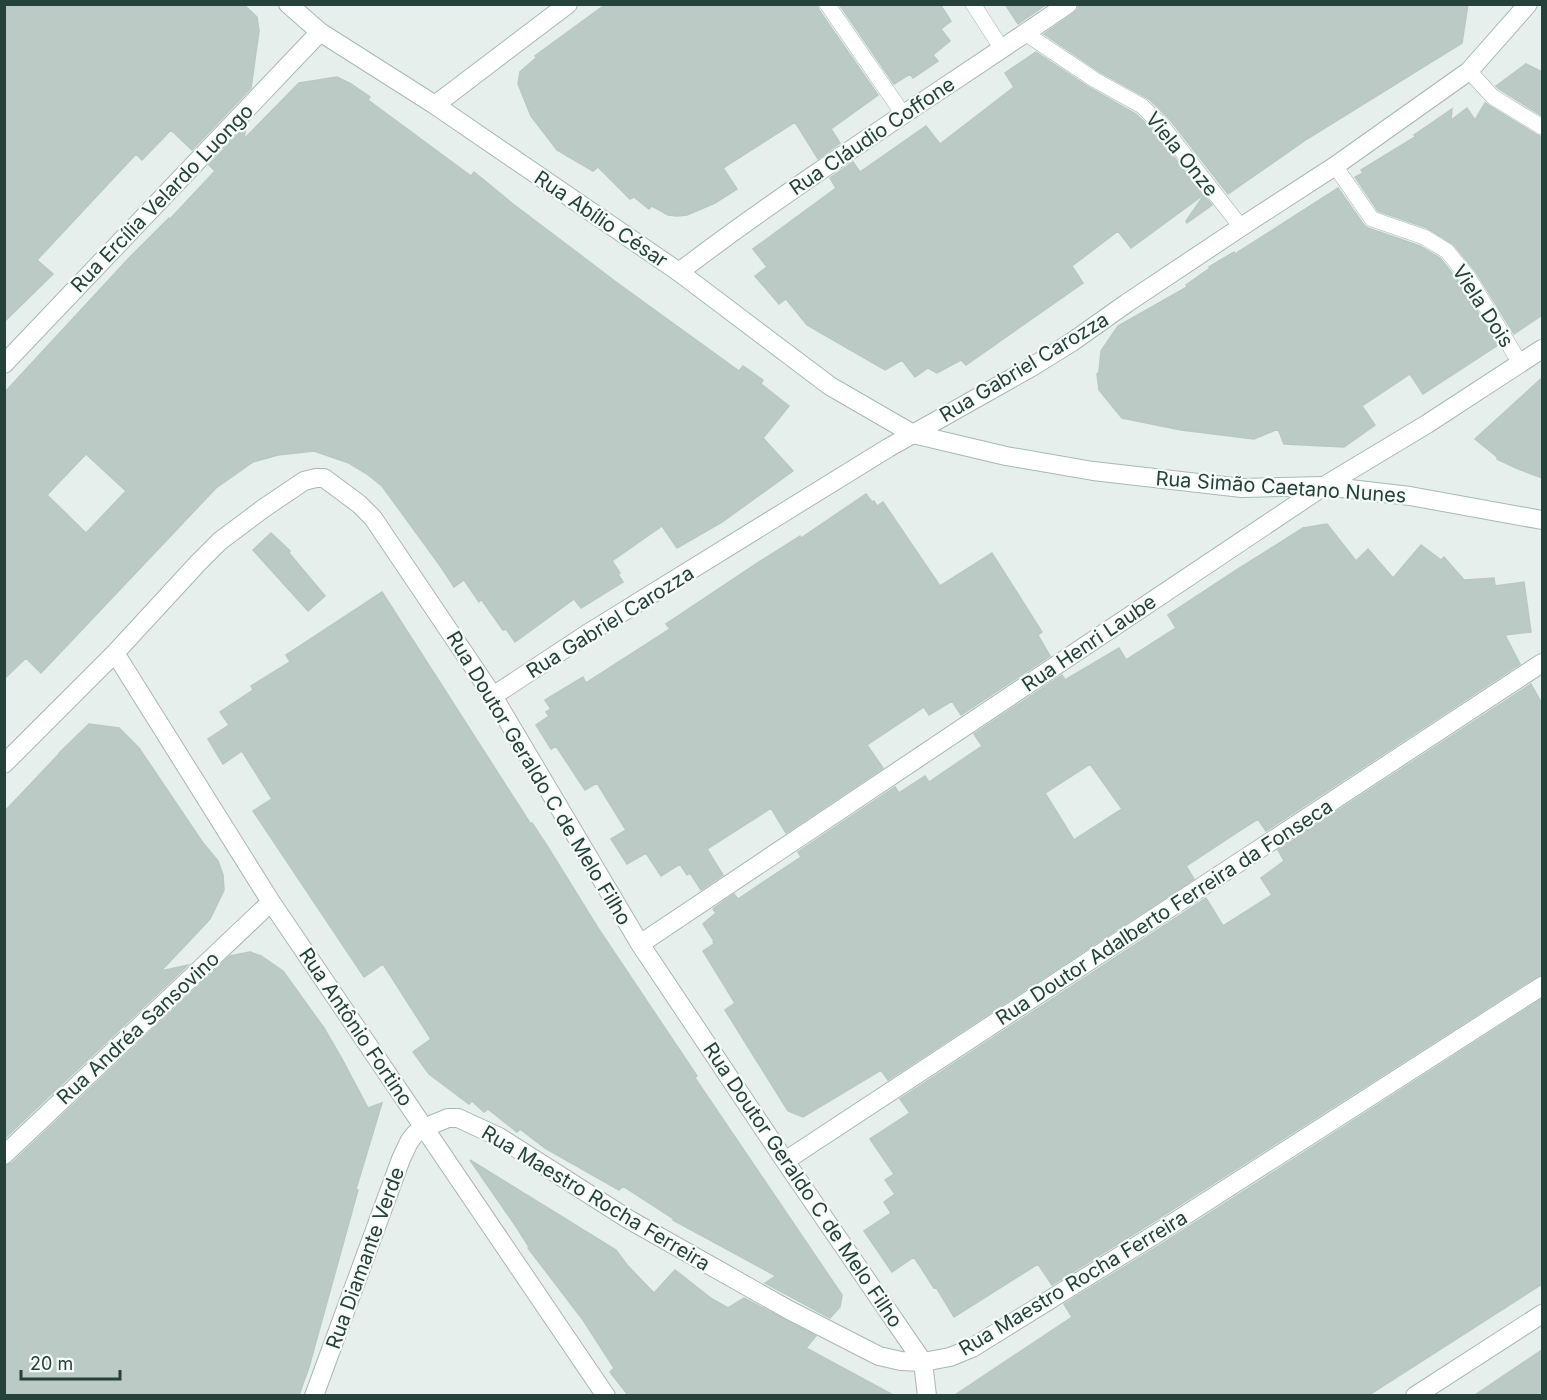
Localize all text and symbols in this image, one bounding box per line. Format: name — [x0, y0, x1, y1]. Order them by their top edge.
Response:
street label: Rua Cláudio Coffone — [785, 72, 959, 200]
street label: Rua Ercília Velardo Luongo — [66, 99, 258, 297]
street label: Viela Onze — [1141, 107, 1223, 201]
street label: Rua Abílio César — [530, 166, 672, 273]
street label: Viela Dois — [1447, 260, 1519, 352]
street label: Rua Gabriel Carozza — [935, 307, 1113, 427]
street label: Rua Simão Caetano Nunes — [1155, 466, 1407, 508]
street label: Rua Gabriel Carozza — [522, 561, 698, 683]
street label: Rua Henri Laube — [1017, 589, 1161, 697]
street label: Rua Doutor Geraldo C de Melo Filho — [442, 627, 636, 929]
street label: Rua Doutor Adalberto Ferreira da Fonseca — [991, 794, 1337, 1030]
street label: Rua Antônio Fortino — [294, 943, 418, 1111]
street label: Rua Andréa Sansovino — [52, 947, 224, 1109]
street label: Rua Doutor Geraldo C de Melo Filho — [698, 1038, 908, 1332]
street label: Rua Maestro Rocha Ferreira — [477, 1120, 715, 1276]
street label: Rua Diamante Verde — [321, 1164, 409, 1352]
street label: Rua Maestro Rocha Ferreira — [954, 1205, 1192, 1361]
scale bar — [21, 1343, 120, 1381]
text: 20 m — [30, 1353, 73, 1374]

